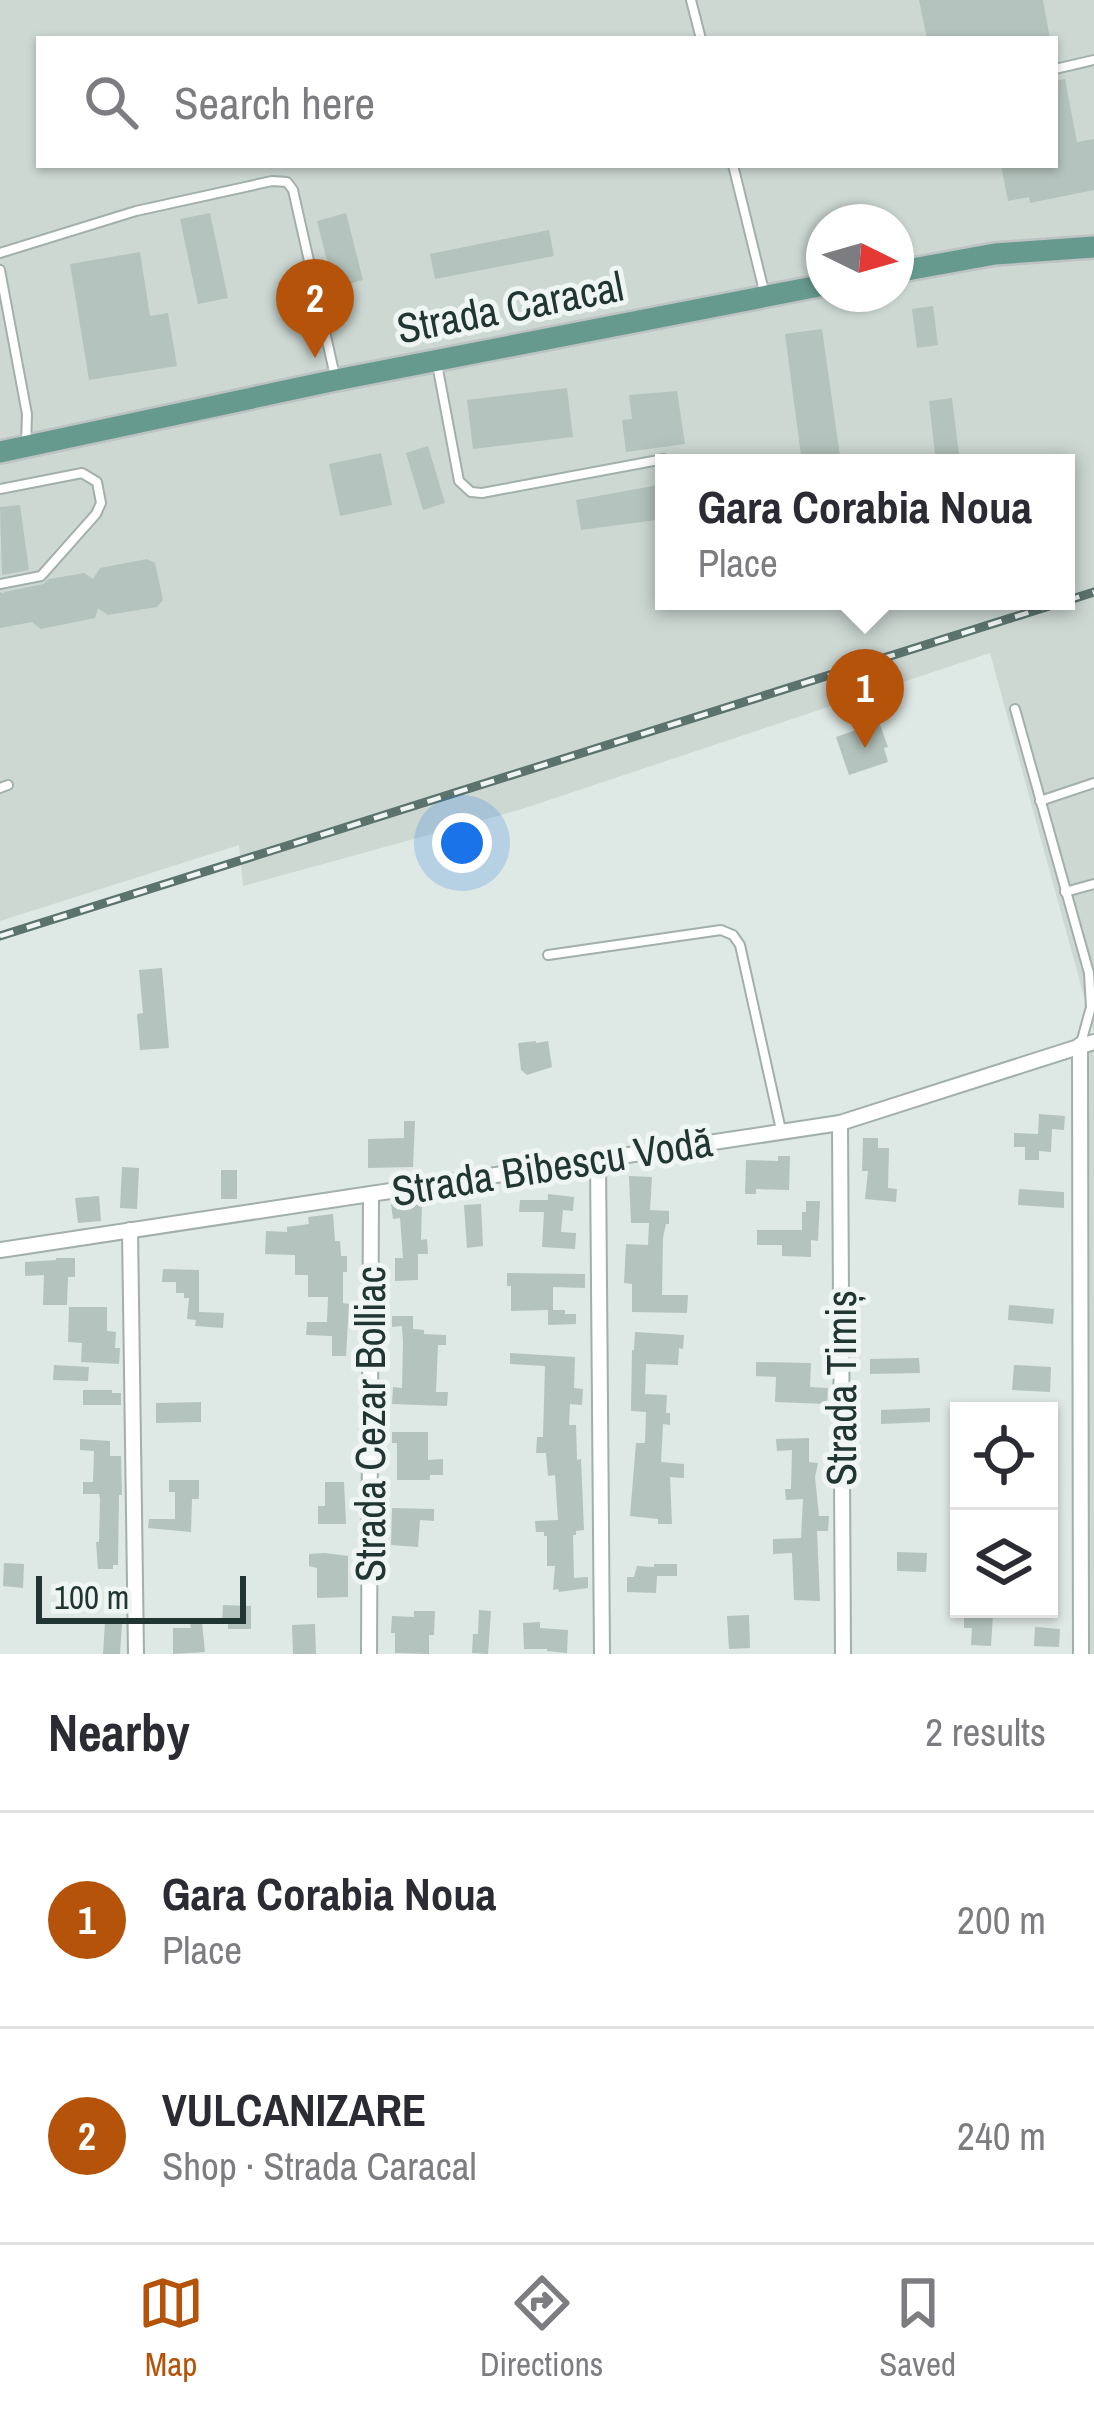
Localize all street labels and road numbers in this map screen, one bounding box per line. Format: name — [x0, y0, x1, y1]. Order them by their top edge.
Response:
street label: Strada Caracal — [392, 258, 628, 356]
street label: Strada Bibescu Vodă — [388, 1113, 716, 1219]
street label: Strada Cezar Bolliac — [342, 1266, 398, 1582]
street label: Strada Timiș — [813, 1290, 869, 1486]

